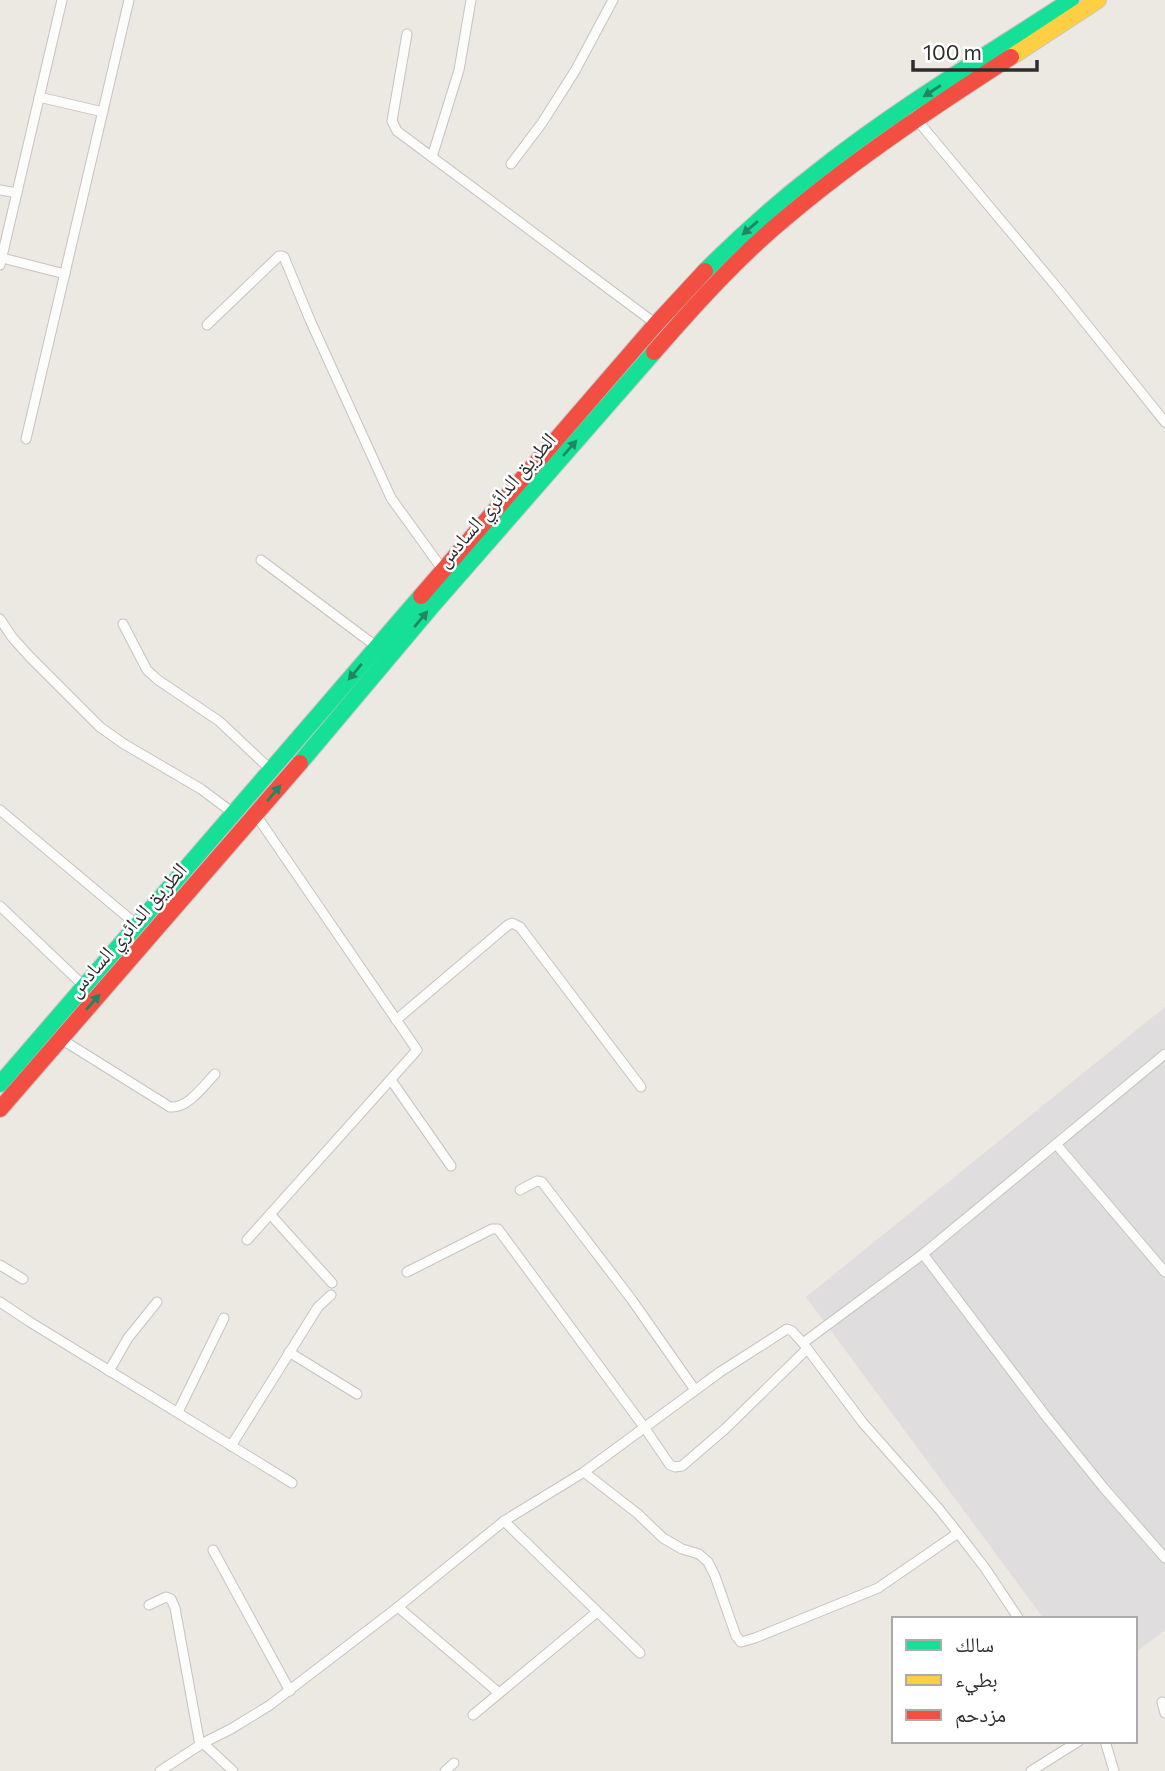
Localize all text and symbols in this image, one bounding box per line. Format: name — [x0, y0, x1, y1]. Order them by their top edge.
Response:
scale bar — [913, 28, 1037, 72]
text: 100 m — [923, 39, 982, 64]
one-way arrow — [922, 84, 941, 97]
one-way arrow — [742, 219, 759, 235]
street label: الطريق الدائري السادس — [430, 427, 564, 575]
one-way arrow — [562, 439, 577, 456]
one-way arrow — [413, 611, 428, 628]
one-way arrow — [347, 663, 363, 681]
one-way arrow — [266, 785, 281, 802]
street label: الطريق الدائري السادس — [61, 857, 195, 1005]
one-way arrow — [85, 993, 101, 1011]
legend — [892, 1617, 1137, 1743]
text: سالك — [955, 1631, 994, 1656]
text: بطيء — [955, 1666, 998, 1696]
text: مزدحم — [955, 1701, 1006, 1729]

